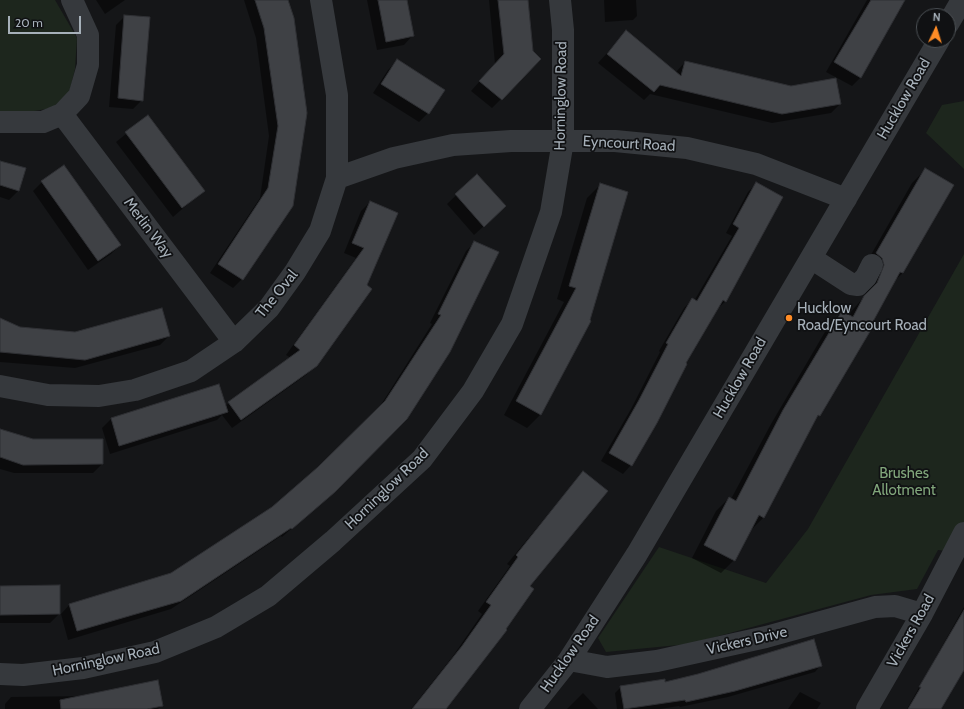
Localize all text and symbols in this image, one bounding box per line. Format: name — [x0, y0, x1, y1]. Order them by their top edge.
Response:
scale bar — [10, 8, 83, 34]
north arrow — [916, 8, 956, 48]
text: N — [932, 10, 941, 24]
text: 20 m — [15, 15, 43, 30]
street label: Horninglow Road — [551, 41, 571, 151]
street label: Hucklow Road — [874, 55, 934, 143]
street label: Eyncourt Road — [582, 133, 676, 155]
street label: Merlin Way — [119, 194, 177, 262]
street label: The Oval — [252, 266, 302, 322]
place label: Hucklow Road/Eyncourt Road — [797, 300, 927, 335]
marker: Hucklow Road/Eyncourt Road — [784, 313, 794, 323]
street label: Hucklow Road — [710, 334, 770, 422]
street label: Horninglow Road — [341, 445, 433, 533]
park label: Brushes Allotment — [872, 465, 936, 500]
street label: Vickers Road — [884, 591, 938, 671]
street label: Hucklow Road — [537, 612, 603, 696]
street label: Vickers Drive — [705, 623, 789, 659]
street label: Horninglow Road — [51, 640, 161, 680]

